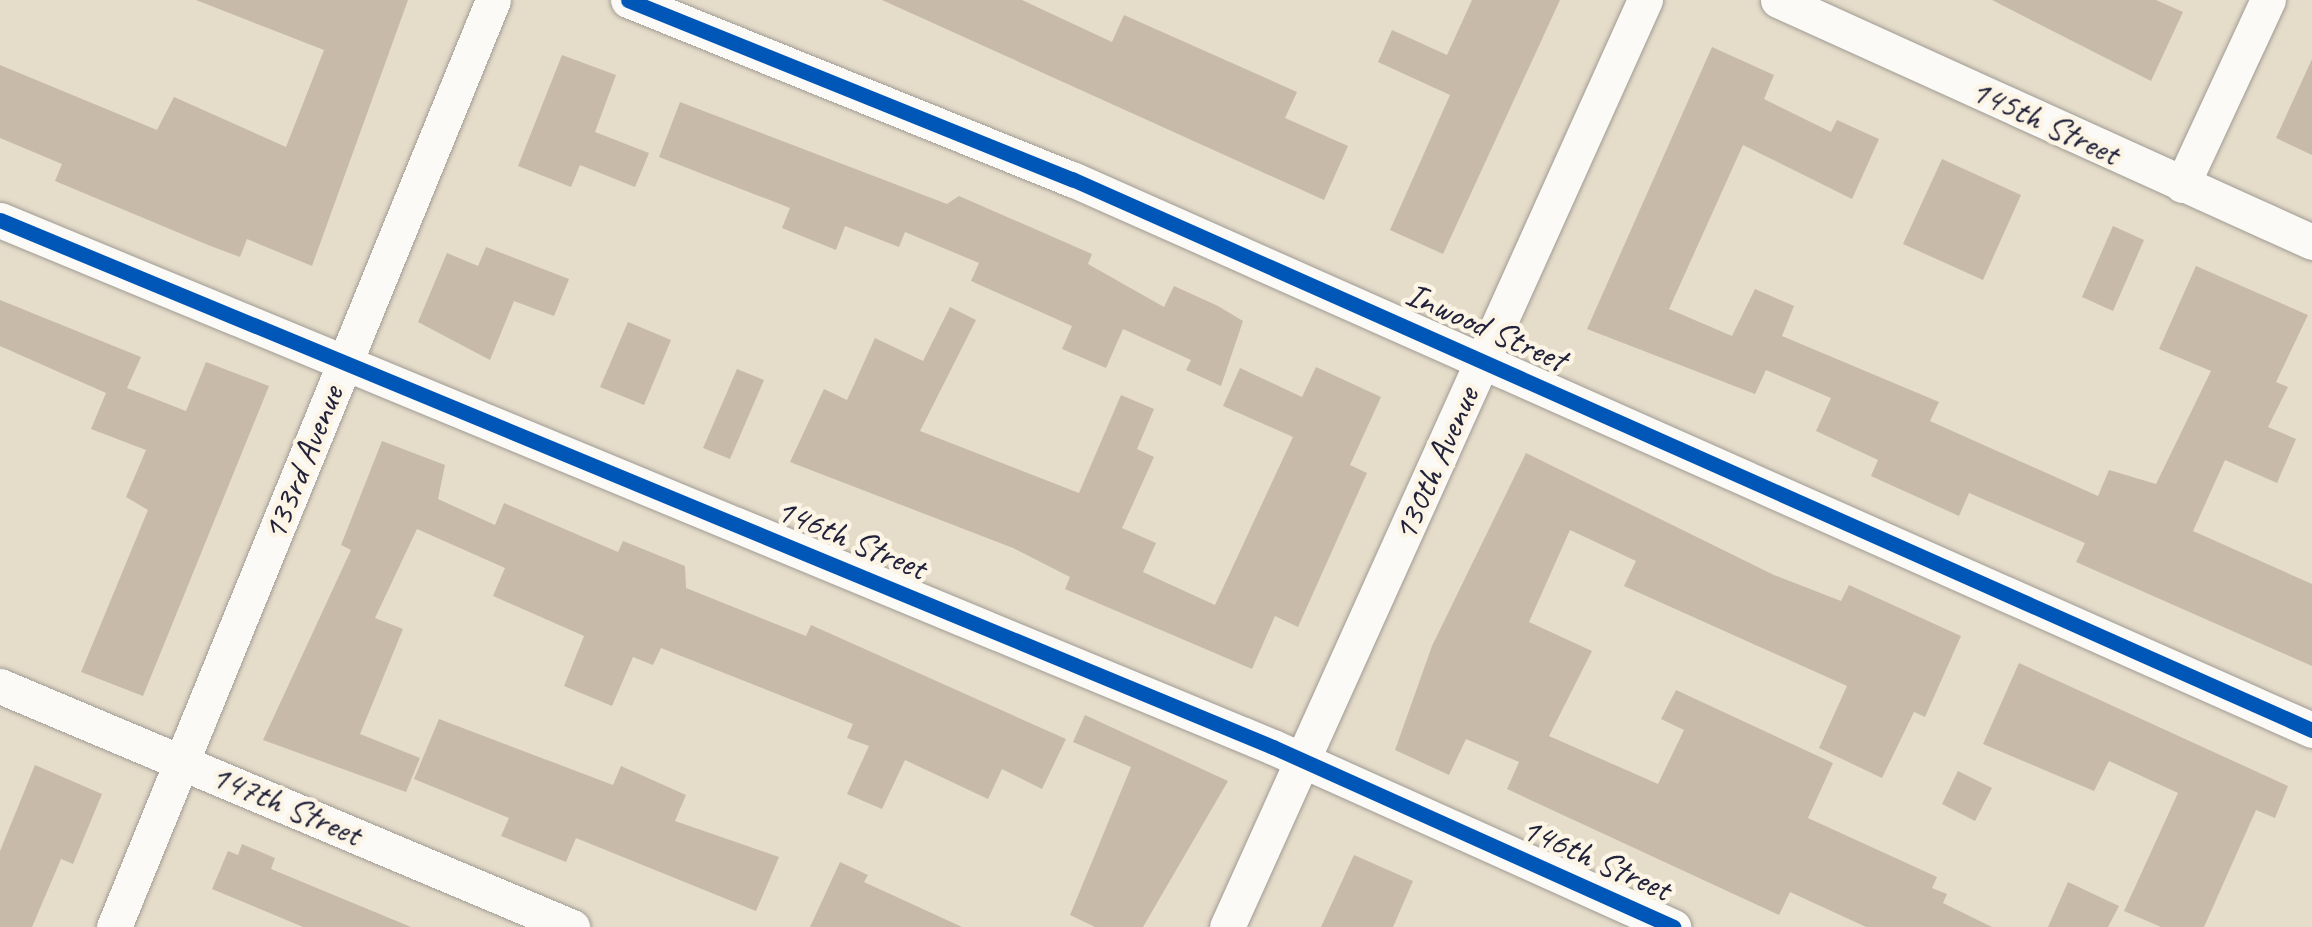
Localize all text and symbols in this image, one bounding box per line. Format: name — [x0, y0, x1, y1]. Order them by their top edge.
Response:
street label: 145th Street — [1964, 69, 2126, 175]
street label: Inwood Street — [1400, 273, 1572, 381]
street label: 133rd Avenue — [253, 380, 353, 546]
street label: 130th Avenue — [1384, 381, 1488, 547]
street label: 146th Street — [769, 489, 933, 589]
street label: 147th Street — [204, 755, 368, 855]
street label: 146th Street — [1515, 807, 1677, 911]

